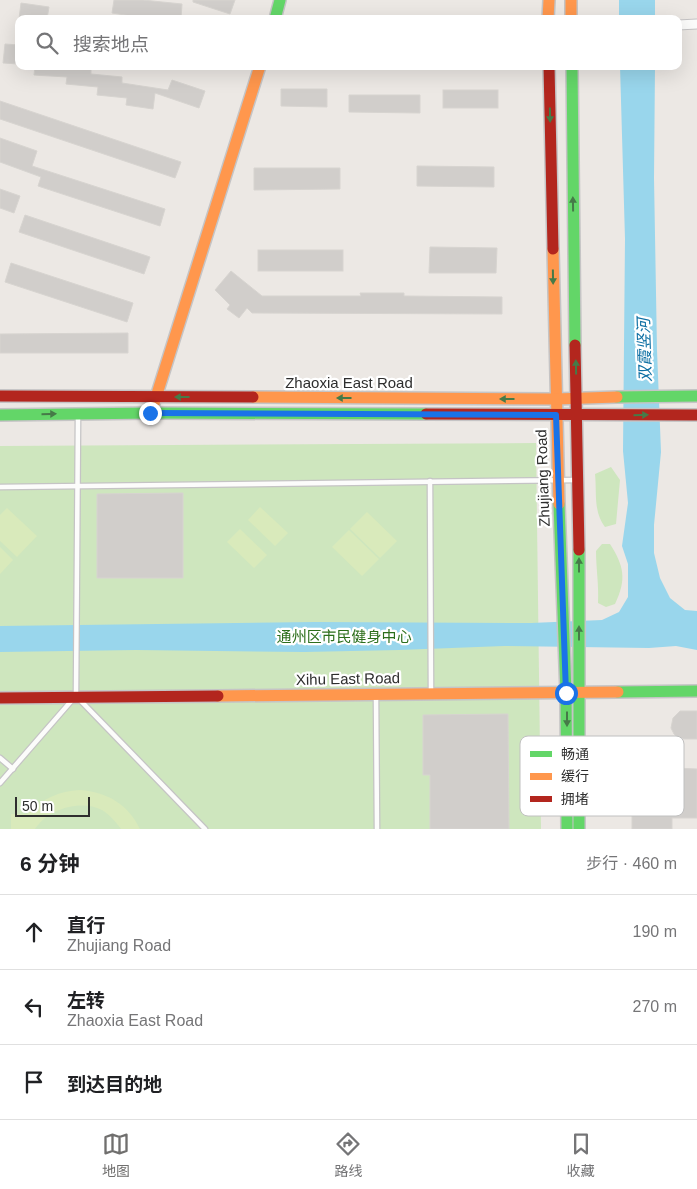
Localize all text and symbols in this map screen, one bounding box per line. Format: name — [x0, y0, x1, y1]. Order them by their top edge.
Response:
search box — [15, 15, 682, 70]
icon: search — [33, 29, 61, 57]
text: 搜索地点 — [73, 34, 149, 55]
one-way arrow — [546, 107, 554, 123]
one-way arrow — [569, 196, 577, 212]
one-way arrow — [549, 270, 557, 286]
water label: 双霞竖河 — [635, 315, 654, 382]
one-way arrow — [572, 358, 580, 374]
street label: Zhaoxia East Road — [285, 374, 413, 391]
one-way arrow — [174, 393, 190, 401]
one-way arrow — [336, 394, 352, 402]
one-way arrow — [499, 395, 515, 403]
route end — [139, 402, 162, 425]
one-way arrow — [41, 410, 57, 418]
one-way arrow — [633, 411, 649, 419]
street label: Zhujiang Road — [532, 429, 553, 527]
one-way arrow — [575, 557, 583, 573]
one-way arrow — [575, 625, 583, 641]
park label: 通州区市民健身中心 — [276, 628, 412, 645]
street label: Xihu East Road — [296, 669, 400, 688]
route start — [555, 682, 578, 705]
one-way arrow — [563, 711, 571, 727]
legend — [520, 736, 684, 816]
text: 畅通 — [561, 746, 589, 762]
text: 缓行 — [561, 768, 589, 784]
text: 拥堵 — [561, 791, 589, 807]
scale bar — [15, 794, 90, 817]
text: 50 m — [22, 798, 53, 814]
text: 6 分钟 — [20, 852, 80, 875]
text: 步行 · 460 m — [586, 855, 677, 872]
text: 直行 — [67, 915, 105, 936]
icon: ahead — [20, 918, 48, 946]
text: 190 m — [633, 923, 677, 940]
text: Zhujiang Road — [67, 937, 171, 954]
text: 左转 — [67, 990, 105, 1011]
icon: left — [20, 993, 48, 1021]
text: 270 m — [633, 998, 677, 1015]
text: Zhaoxia East Road — [67, 1012, 203, 1029]
icon: arrive — [20, 1068, 48, 1096]
text: 到达目的地 — [67, 1074, 162, 1095]
tab: 地图 — [102, 1130, 130, 1180]
tab: 路线 — [334, 1130, 362, 1180]
tab: 收藏 — [567, 1130, 595, 1180]

